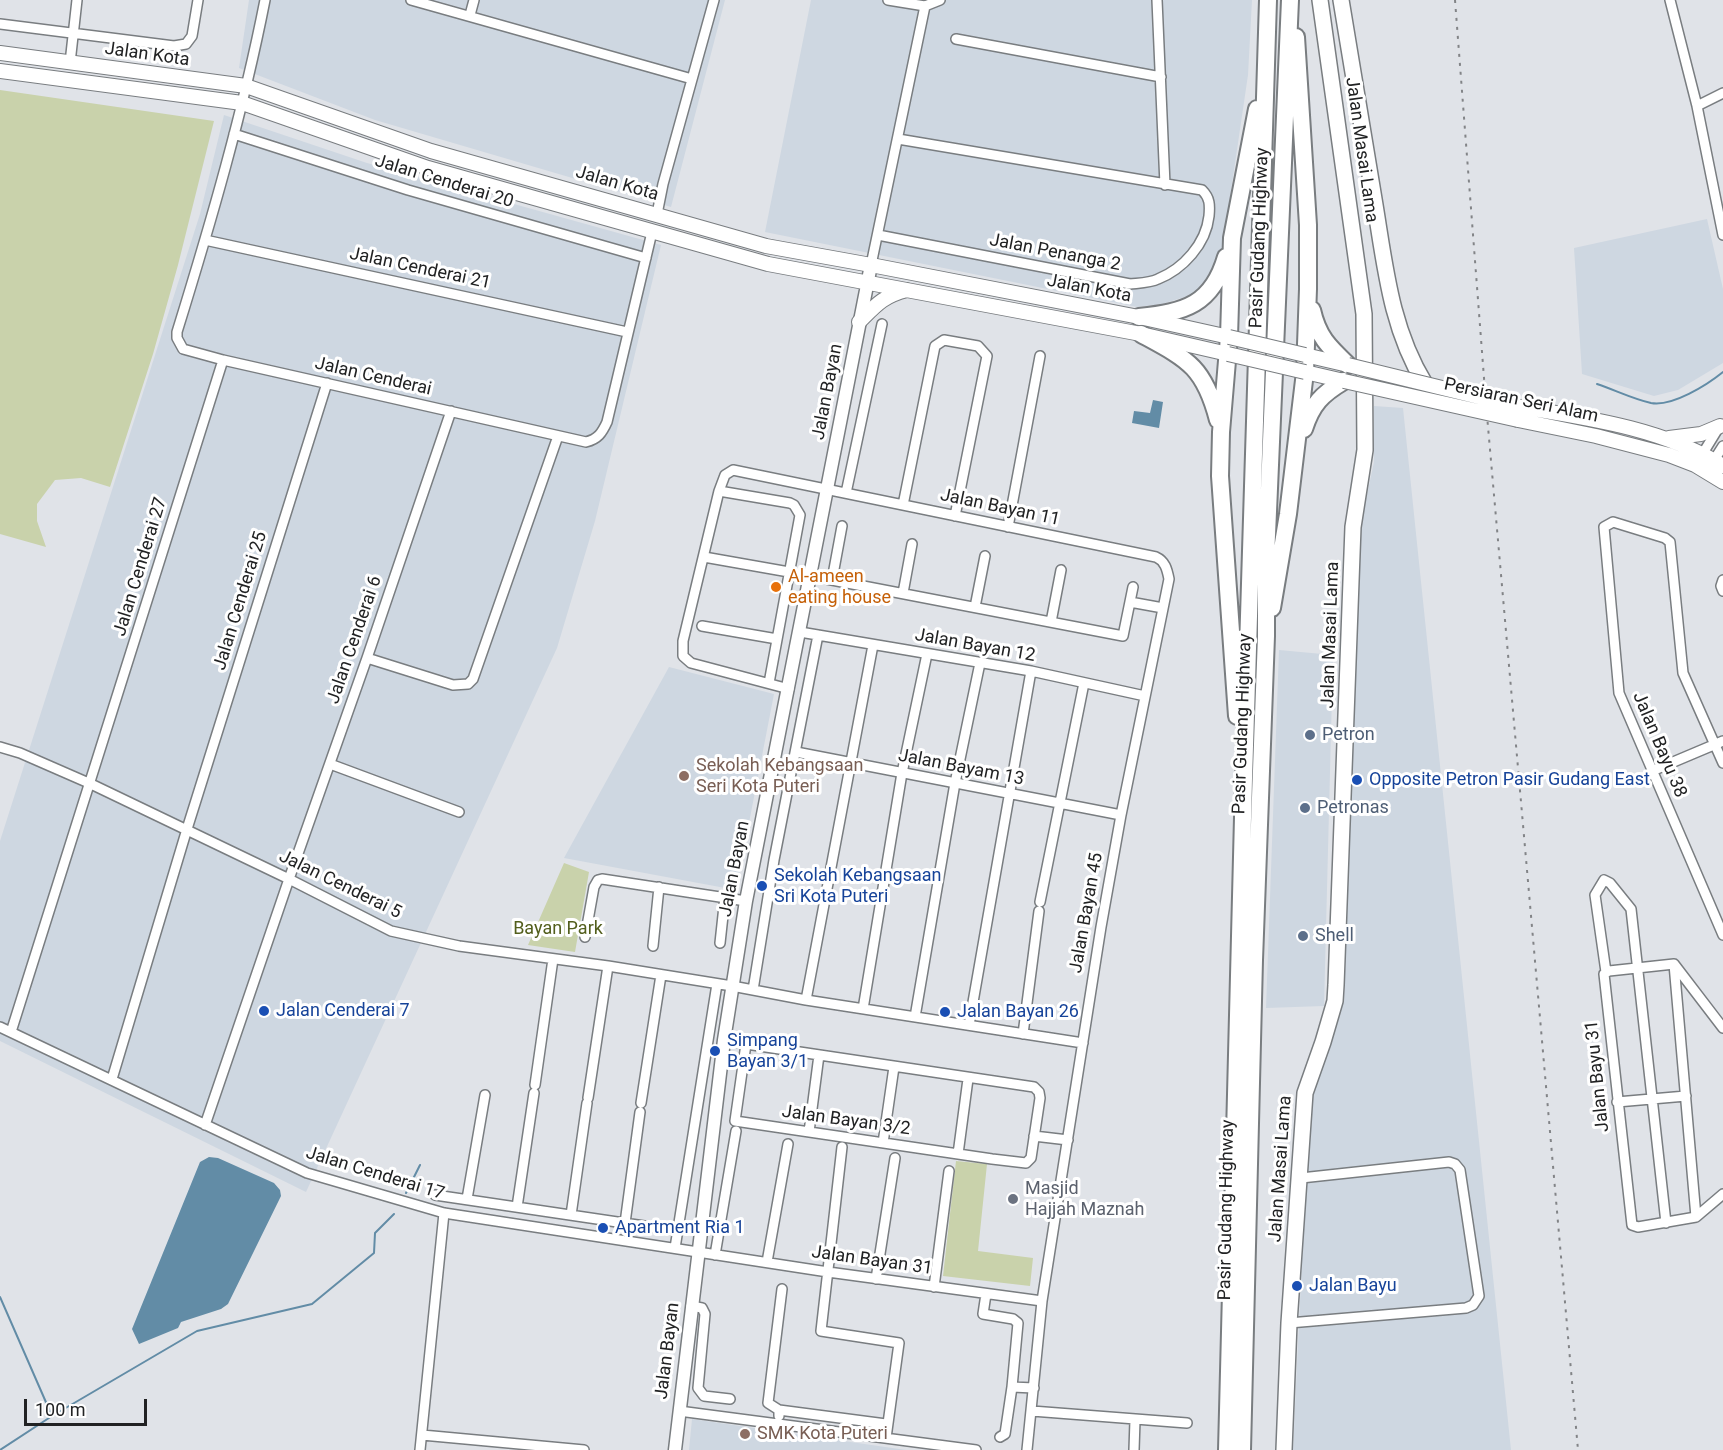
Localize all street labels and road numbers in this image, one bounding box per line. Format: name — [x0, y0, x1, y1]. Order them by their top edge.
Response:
street label: Jalan Kota — [103, 38, 191, 72]
street label: Jalan Masai Lama — [1340, 76, 1382, 224]
street label: Pasir Gudang Highway — [1246, 147, 1274, 329]
street label: Jalan Cenderai 20 — [372, 151, 516, 213]
street label: Jalan Kota — [573, 162, 661, 206]
street label: Jalan Penanga 2 — [988, 230, 1122, 276]
street label: Jalan Cenderai 21 — [347, 243, 493, 295]
street label: Jalan Kota — [1045, 270, 1133, 308]
street label: Jalan Bayan — [808, 342, 848, 442]
street label: Jalan Cenderai — [313, 353, 433, 401]
street label: Persiaran Seri Alam — [1442, 374, 1600, 428]
street label: Jalan Bayan 11 — [938, 485, 1062, 531]
street label: Jalan Cenderai 27 — [110, 495, 172, 639]
street label: Jalan Cenderai 25 — [210, 529, 272, 673]
street label: Jalan Masai Lama — [1318, 561, 1344, 709]
street label: Jalan Cenderai 6 — [323, 573, 387, 707]
street label: Jalan Bayan 12 — [913, 625, 1037, 667]
street label: Pasir Gudang Highway — [1229, 633, 1257, 815]
street label: Jalan Bayu 38 — [1627, 689, 1691, 801]
street label: Jalan Bayam 13 — [896, 745, 1026, 791]
street label: Jalan Bayan — [715, 819, 755, 919]
street label: Jalan Cenderai 5 — [275, 846, 405, 924]
street label: Jalan Bayan 45 — [1066, 851, 1108, 975]
street label: Jalan Bayu 31 — [1581, 1019, 1615, 1133]
street label: Jalan Masai Lama — [1265, 1095, 1297, 1243]
street label: Jalan Bayan 3/2 — [780, 1101, 912, 1141]
street label: Pasir Gudang Highway — [1215, 1119, 1239, 1301]
street label: Jalan Cenderai 17 — [303, 1143, 447, 1205]
street label: Jalan Bayan 31 — [810, 1242, 934, 1280]
street label: Jalan Bayan — [651, 1301, 685, 1401]

